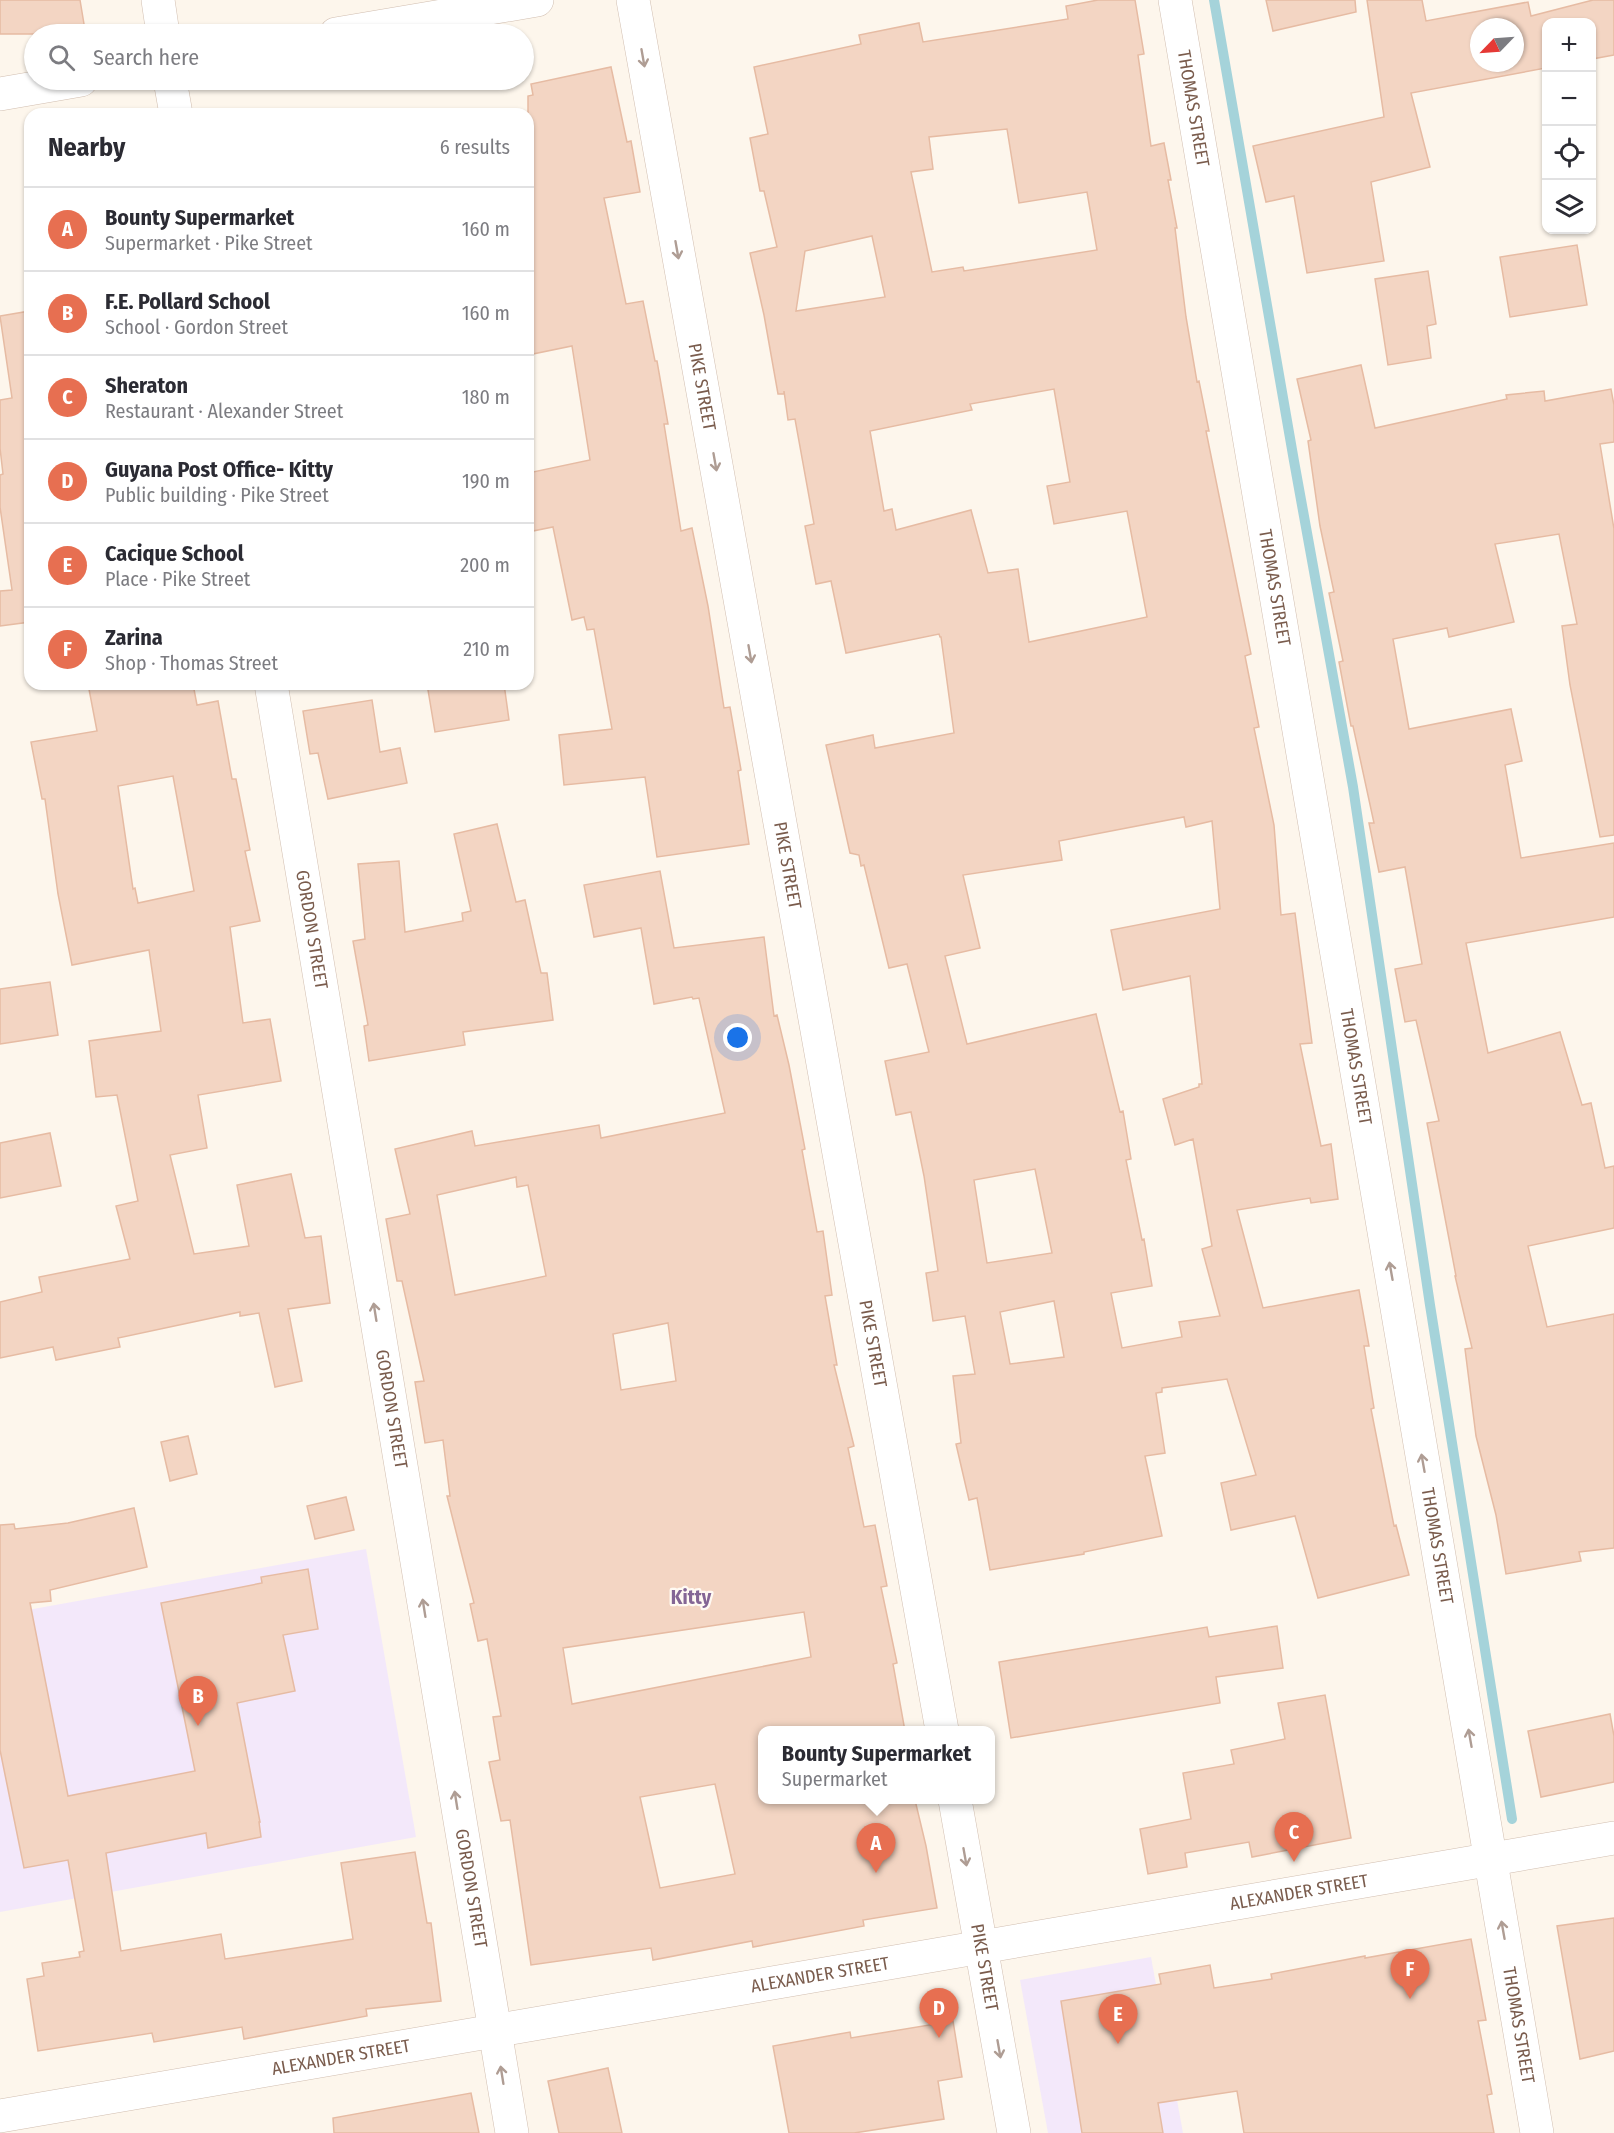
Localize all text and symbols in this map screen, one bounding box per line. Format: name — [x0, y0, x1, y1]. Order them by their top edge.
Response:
north arrow — [1470, 18, 1524, 72]
map controls — [1542, 18, 1596, 234]
button: + — [1542, 18, 1596, 72]
search box — [24, 24, 534, 90]
icon: search — [45, 41, 78, 74]
text: Search here — [93, 44, 199, 71]
one-way arrow — [638, 47, 649, 67]
street label: THOMAS STREET — [1173, 49, 1214, 169]
button: − — [1542, 72, 1596, 126]
button: locate — [1542, 126, 1596, 180]
text: Nearby — [48, 132, 125, 163]
text: 6 results — [440, 135, 510, 159]
button: layers — [1542, 180, 1596, 234]
text: Bounty Supermarket — [105, 204, 294, 231]
text: A — [62, 217, 73, 241]
text: 160 m — [462, 217, 510, 241]
text: Supermarket · Pike Street — [105, 231, 313, 255]
one-way arrow — [672, 239, 683, 259]
text: F.E. Pollard School — [105, 288, 270, 315]
text: B — [62, 301, 73, 325]
text: 160 m — [462, 301, 510, 325]
text: School · Gordon Street — [105, 315, 288, 339]
street label: PIKE STREET — [684, 341, 721, 433]
text: Sheraton — [105, 372, 188, 399]
text: C — [62, 385, 73, 409]
text: 180 m — [462, 385, 510, 409]
text: Restaurant · Alexander Street — [105, 399, 343, 423]
one-way arrow — [710, 452, 721, 471]
text: Guyana Post Office- Kitty — [105, 456, 333, 483]
text: D — [62, 469, 73, 493]
text: 190 m — [462, 469, 510, 493]
text: Public building · Pike Street — [105, 483, 329, 507]
street label: THOMAS STREET — [1254, 528, 1296, 648]
text: Cacique School — [105, 540, 244, 567]
text: E — [63, 553, 72, 577]
text: 200 m — [460, 553, 510, 577]
text: Place · Pike Street — [105, 567, 250, 591]
text: Zarina — [105, 624, 163, 651]
text: F — [63, 637, 72, 661]
text: 210 m — [463, 637, 510, 661]
one-way arrow — [744, 644, 755, 663]
text: Shop · Thomas Street — [105, 651, 278, 675]
street label: PIKE STREET — [769, 820, 806, 911]
street label: GORDON STREET — [291, 868, 333, 991]
street label: THOMAS STREET — [1335, 1007, 1377, 1127]
your location — [723, 1023, 752, 1052]
one-way arrow — [1385, 1262, 1396, 1281]
street label: PIKE STREET — [854, 1298, 892, 1390]
one-way arrow — [369, 1302, 380, 1322]
street label: GORDON STREET — [371, 1348, 412, 1471]
one-way arrow — [1418, 1454, 1429, 1473]
street label: THOMAS STREET — [1417, 1486, 1458, 1606]
district label: Kitty — [671, 1585, 712, 1609]
one-way arrow — [419, 1598, 430, 1618]
pin: B — [178, 1676, 218, 1726]
popup — [758, 1726, 995, 1804]
one-way arrow — [1464, 1729, 1475, 1749]
text: Bounty Supermarket — [782, 1740, 971, 1767]
text: Supermarket — [782, 1767, 887, 1791]
one-way arrow — [451, 1791, 462, 1810]
pin: C — [1274, 1812, 1314, 1862]
pin: A — [856, 1824, 896, 1873]
street label: GORDON STREET — [451, 1827, 492, 1950]
one-way arrow — [960, 1847, 971, 1866]
street label: ALEXANDER STREET — [1228, 1869, 1370, 1915]
one-way arrow — [1497, 1921, 1508, 1941]
street label: PIKE STREET — [966, 1922, 1003, 2013]
pin: F — [1390, 1950, 1430, 1999]
street label: ALEXANDER STREET — [749, 1952, 891, 1997]
street label: THOMAS STREET — [1498, 1965, 1539, 2086]
pin: D — [920, 1988, 958, 2038]
pin: E — [1098, 1994, 1138, 2044]
street label: ALEXANDER STREET — [270, 2034, 412, 2080]
one-way arrow — [994, 2039, 1005, 2058]
one-way arrow — [496, 2066, 507, 2086]

